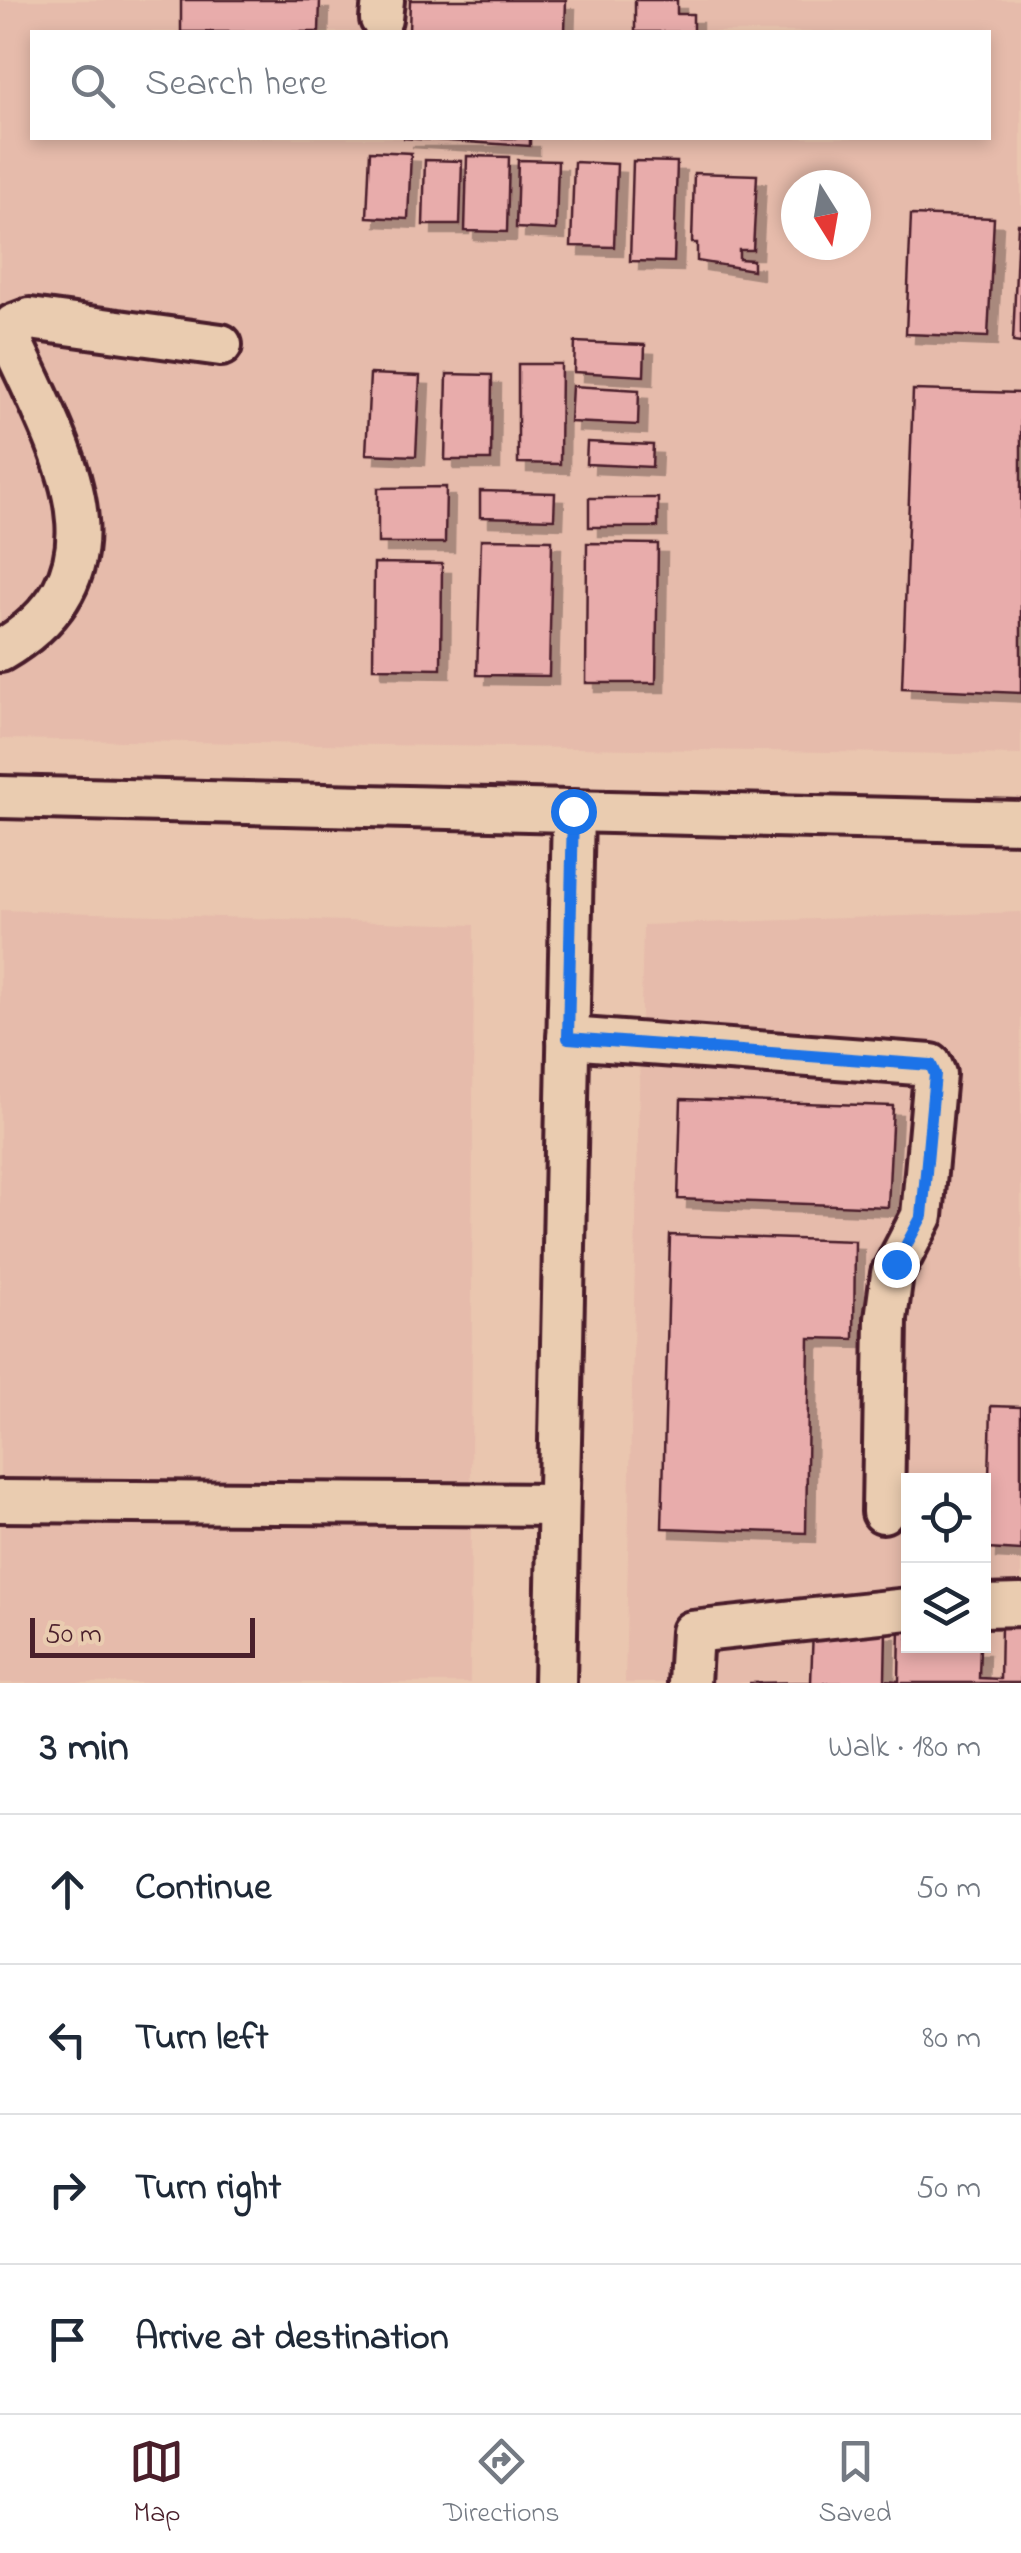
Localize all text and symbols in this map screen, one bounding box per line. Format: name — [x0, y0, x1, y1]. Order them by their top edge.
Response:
search box — [30, 30, 991, 140]
text: Search here — [145, 57, 327, 113]
icon: search — [65, 58, 120, 113]
north arrow — [781, 170, 871, 260]
route start — [551, 789, 597, 835]
route end — [874, 1242, 920, 1288]
map controls — [901, 1473, 991, 1653]
button: locate — [901, 1473, 991, 1563]
button: layers — [901, 1563, 991, 1653]
scale bar — [30, 1613, 255, 1658]
text: 50 m — [45, 1615, 102, 1656]
text: 3 min — [40, 1718, 129, 1779]
text: Walk · 180 m — [828, 1725, 981, 1772]
text: Continue — [135, 1861, 271, 1917]
icon: ahead — [40, 1862, 95, 1917]
text: 50 m — [916, 1866, 981, 1913]
text: Turn left — [135, 2011, 268, 2067]
icon: left — [40, 2012, 95, 2067]
text: 80 m — [922, 2016, 981, 2063]
text: Turn right — [135, 2161, 281, 2217]
icon: right — [40, 2162, 95, 2217]
text: 50 m — [916, 2166, 981, 2213]
text: Arrive at destination — [135, 2311, 449, 2367]
icon: arrive — [40, 2312, 95, 2367]
tab: Map — [129, 2434, 184, 2535]
tab: Directions — [443, 2434, 560, 2535]
tab: Saved — [819, 2434, 892, 2535]

